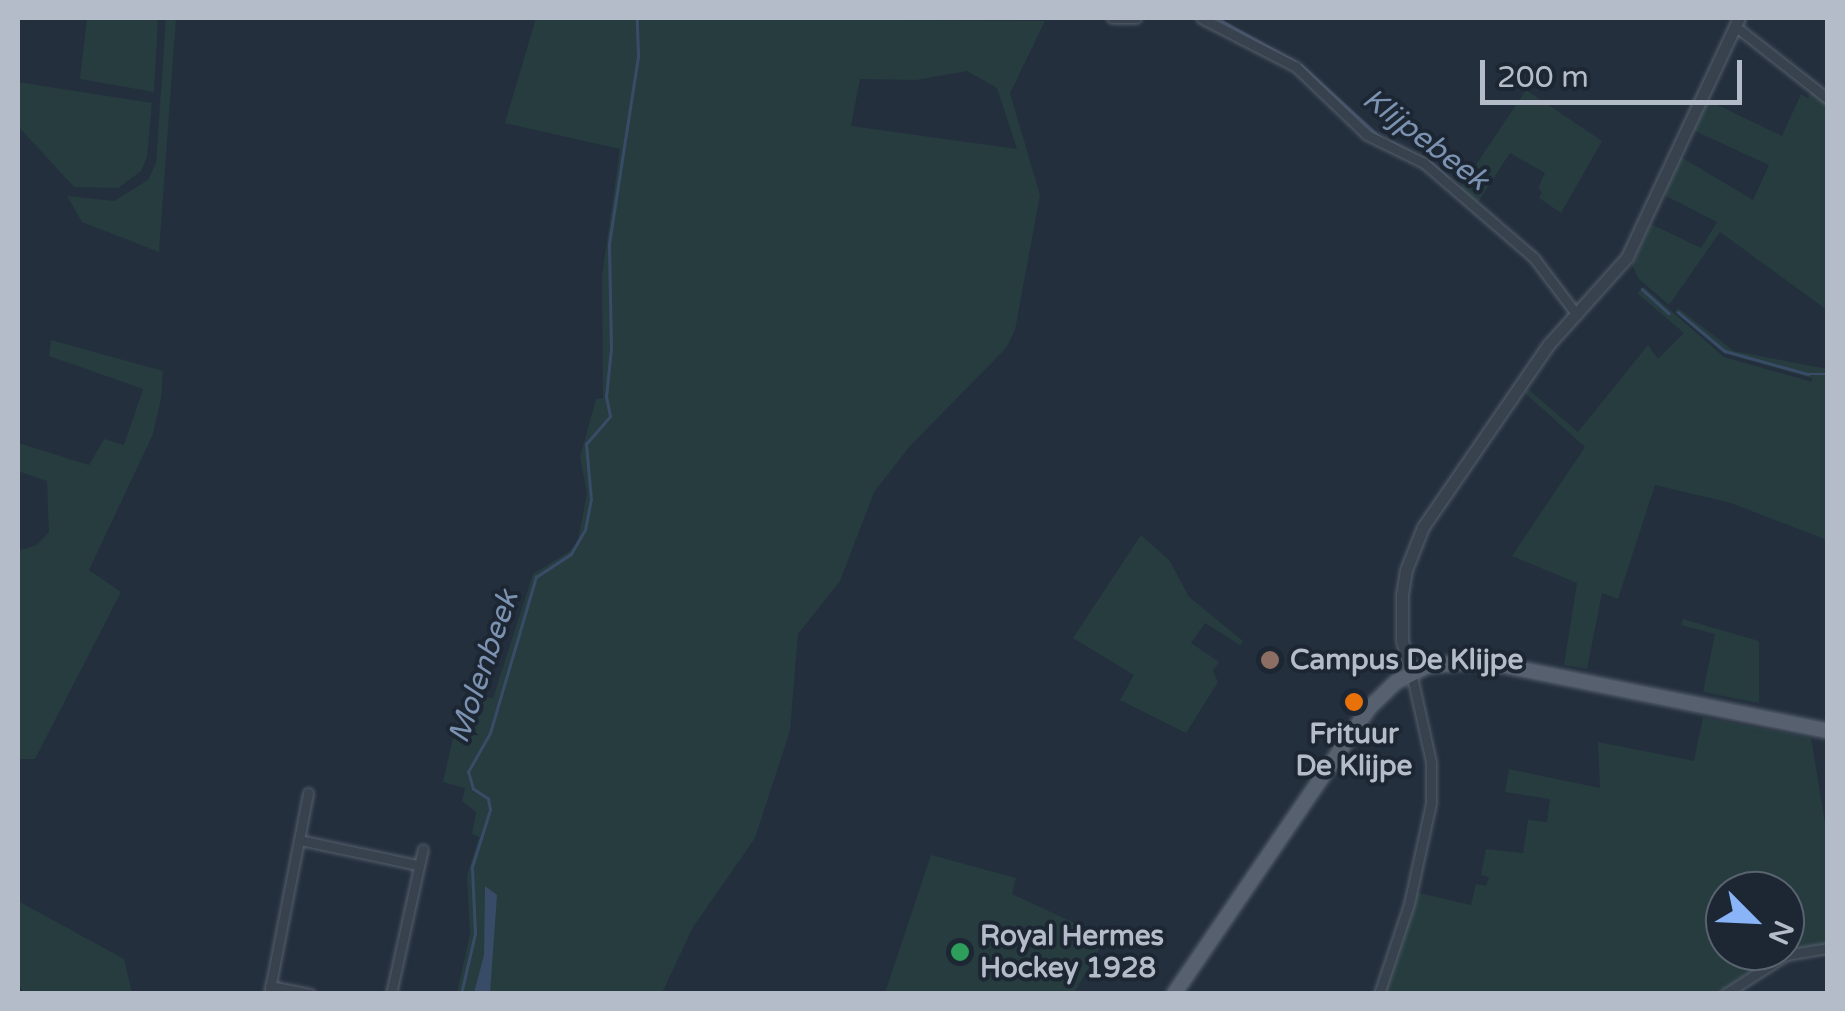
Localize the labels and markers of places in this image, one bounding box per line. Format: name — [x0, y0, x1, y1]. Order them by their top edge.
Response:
place label: Campus De Klijpe — [1290, 643, 1523, 677]
marker: Campus De Klijpe — [1259, 649, 1281, 671]
marker: Frituur De Klijpe — [1343, 691, 1365, 713]
place label: Frituur De Klijpe — [1296, 717, 1412, 783]
place label: Royal Hermes Hockey 1928 — [980, 919, 1164, 985]
marker: Royal Hermes Hockey 1928 — [949, 941, 971, 963]

